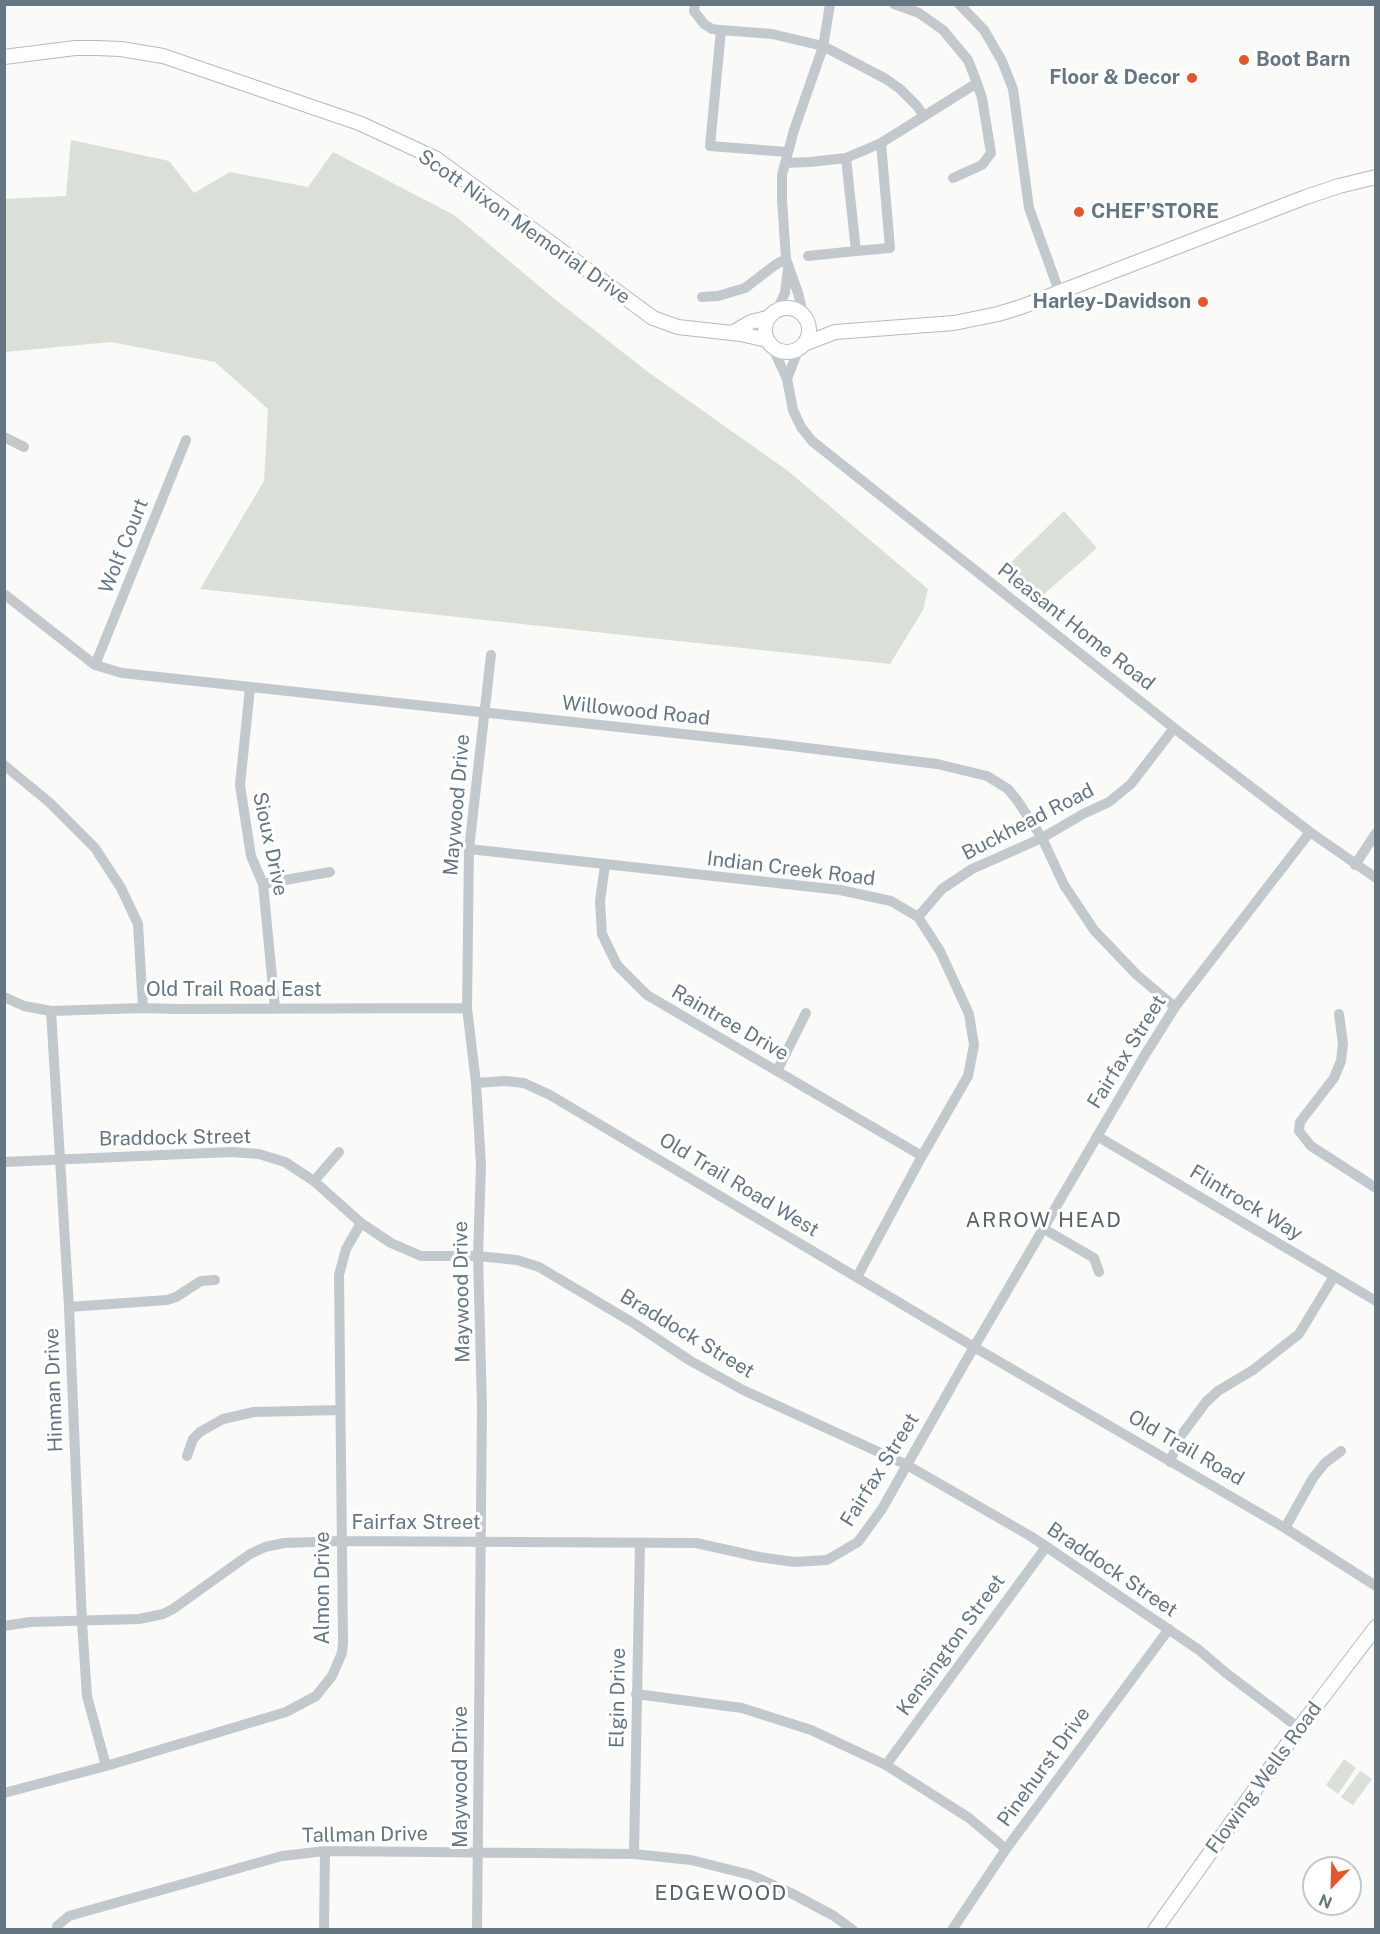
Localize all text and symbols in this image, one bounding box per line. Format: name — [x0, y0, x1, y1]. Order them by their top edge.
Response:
place label: Boot Barn — [1256, 48, 1350, 72]
marker: Boot Barn — [1237, 53, 1251, 67]
place label: Floor & Decor — [1049, 66, 1180, 90]
marker: Floor & Decor — [1185, 71, 1199, 85]
street label: Scott Nixon Memorial Drive — [413, 145, 635, 309]
place label: CHEF'STORE — [1091, 200, 1219, 224]
marker: CHEF'STORE — [1072, 205, 1086, 219]
place label: Harley-Davidson — [1033, 290, 1191, 314]
marker: Harley-Davidson — [1196, 295, 1210, 309]
street label: Wolf Court — [94, 495, 154, 597]
street label: Pleasant Home Road — [993, 558, 1159, 696]
street label: Willowood Road — [561, 691, 711, 731]
street label: Maywood Drive — [439, 733, 475, 877]
street label: Buckhead Road — [958, 778, 1098, 866]
street label: Sioux Drive — [247, 790, 293, 898]
street label: Indian Creek Road — [706, 847, 876, 891]
street label: Old Trail Road East — [146, 978, 322, 1002]
street label: Raintree Drive — [667, 980, 793, 1066]
street label: Fairfax Street — [1083, 991, 1171, 1113]
street label: Braddock Street — [99, 1125, 251, 1151]
street label: Old Trail Road West — [655, 1128, 823, 1242]
street label: Flintrock Way — [1185, 1160, 1307, 1246]
district label: ARROW HEAD — [966, 1208, 1122, 1234]
street label: Maywood Drive — [449, 1221, 475, 1363]
street label: Braddock Street — [616, 1284, 758, 1384]
street label: Hinman Drive — [40, 1327, 68, 1453]
street label: Old Trail Road — [1124, 1405, 1248, 1491]
street label: Fairfax Street — [836, 1409, 924, 1531]
street label: Fairfax Street — [351, 1511, 481, 1535]
street label: Braddock Street — [1042, 1517, 1182, 1623]
street label: Almon Drive — [311, 1531, 335, 1645]
street label: Kensington Street — [892, 1570, 1010, 1720]
street label: Elgin Drive — [605, 1648, 631, 1748]
street label: Flowing Wells Road — [1201, 1698, 1327, 1858]
street label: Pinehurst Drive — [993, 1702, 1095, 1832]
street label: Maywood Drive — [449, 1706, 473, 1848]
street label: Tallman Drive — [302, 1822, 428, 1848]
north arrow — [1302, 1856, 1362, 1916]
district label: EDGEWOOD — [654, 1881, 788, 1907]
text: N — [1316, 1890, 1335, 1912]

